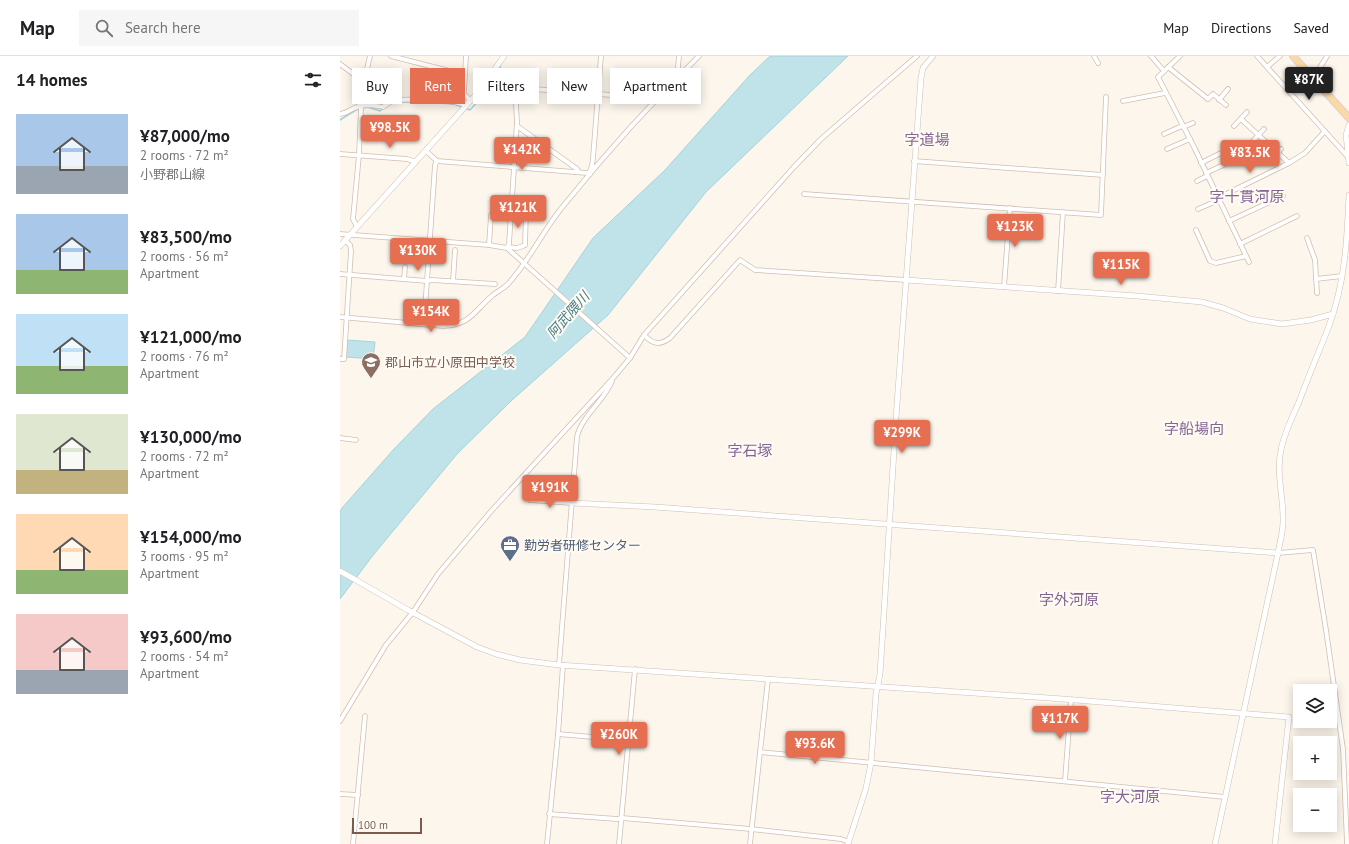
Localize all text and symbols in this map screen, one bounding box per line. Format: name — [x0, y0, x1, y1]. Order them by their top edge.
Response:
search box — [79, 10, 359, 46]
text: Map — [20, 16, 55, 40]
icon: search — [93, 17, 115, 39]
text: Search here — [125, 18, 201, 37]
text: Map — [1163, 19, 1189, 37]
text: Directions — [1211, 19, 1271, 37]
text: Saved — [1293, 19, 1329, 37]
pin: ¥87K — [1285, 67, 1333, 101]
chip: Buy — [352, 68, 402, 104]
chip: Rent — [410, 68, 465, 104]
chip: Filters — [473, 68, 539, 104]
chip: New — [547, 68, 602, 104]
chip: Apartment — [610, 68, 701, 104]
text: 14 homes — [16, 69, 87, 91]
icon: filters — [302, 69, 324, 91]
text: ¥87K — [1294, 71, 1324, 88]
pin: ¥98.5K — [357, 115, 423, 149]
text: ¥98.5K — [370, 119, 410, 136]
text: ¥87,000/mo — [140, 125, 230, 147]
icon: home — [48, 130, 96, 178]
district label: 字道場 — [904, 130, 950, 149]
pin: ¥142K — [494, 137, 550, 171]
pin: ¥83.5K — [1217, 140, 1283, 174]
text: ¥142K — [503, 141, 541, 158]
text: ¥83.5K — [1230, 144, 1270, 161]
text: 2 rooms · 72 m² — [140, 147, 229, 164]
text: 小野郡山線 — [140, 166, 205, 183]
district label: 字十貫河原 — [1209, 187, 1285, 206]
pin: ¥121K — [490, 195, 546, 229]
text: ¥121K — [499, 199, 537, 216]
pin: ¥123K — [987, 214, 1043, 248]
text: ¥123K — [996, 218, 1034, 235]
text: ¥83,500/mo — [140, 226, 232, 248]
icon: home — [48, 230, 96, 278]
pin: ¥130K — [390, 238, 446, 272]
text: ¥130K — [399, 242, 437, 259]
text: 2 rooms · 56 m² — [140, 248, 229, 265]
pin: ¥115K — [1093, 252, 1149, 286]
text: ¥115K — [1102, 256, 1140, 273]
text: Apartment — [140, 265, 199, 282]
water label: 阿武隈川 — [543, 286, 594, 342]
pin: ¥154K — [403, 299, 459, 333]
text: ¥154K — [412, 303, 450, 320]
text: ¥121,000/mo — [140, 326, 242, 348]
icon: home — [48, 330, 96, 378]
text: 2 rooms · 76 m² — [140, 348, 229, 365]
school or university icon: 郡山市立小原田中学校 — [360, 351, 382, 379]
place label: 郡山市立小原田中学校 — [385, 354, 515, 371]
text: Apartment — [140, 365, 199, 382]
district label: 字船場向 — [1164, 419, 1224, 438]
pin: ¥299K — [874, 420, 930, 454]
text: ¥299K — [883, 424, 921, 441]
text: ¥130,000/mo — [140, 426, 242, 448]
icon: home — [48, 430, 96, 478]
district label: 字石塚 — [727, 441, 773, 460]
text: 2 rooms · 72 m² — [140, 448, 229, 465]
text: Apartment — [140, 465, 199, 482]
pin: ¥191K — [522, 475, 578, 509]
text: ¥191K — [531, 479, 569, 496]
text: ¥154,000/mo — [140, 526, 242, 548]
icon: home — [48, 530, 96, 578]
office icon: 勤労者研修センター — [499, 534, 521, 562]
place label: 勤労者研修センター — [524, 537, 641, 554]
text: 3 rooms · 95 m² — [140, 548, 229, 565]
text: Apartment — [140, 565, 199, 582]
district label: 字外河原 — [1039, 590, 1099, 609]
text: ¥93,600/mo — [140, 626, 232, 648]
icon: home — [48, 630, 96, 678]
text: 2 rooms · 54 m² — [140, 648, 229, 665]
text: Apartment — [140, 665, 199, 682]
map controls — [1293, 684, 1337, 832]
button: layers — [1293, 684, 1337, 728]
pin: ¥117K — [1032, 706, 1088, 740]
text: ¥117K — [1041, 710, 1079, 727]
pin: ¥260K — [591, 722, 647, 756]
text: ¥260K — [600, 726, 638, 743]
pin: ¥93.6K — [782, 731, 848, 765]
text: ¥93.6K — [795, 735, 835, 752]
button: + — [1293, 736, 1337, 780]
district label: 字大河原 — [1100, 787, 1160, 806]
button: − — [1293, 788, 1337, 832]
scale bar — [352, 816, 422, 835]
text: 100 m — [358, 818, 388, 832]

